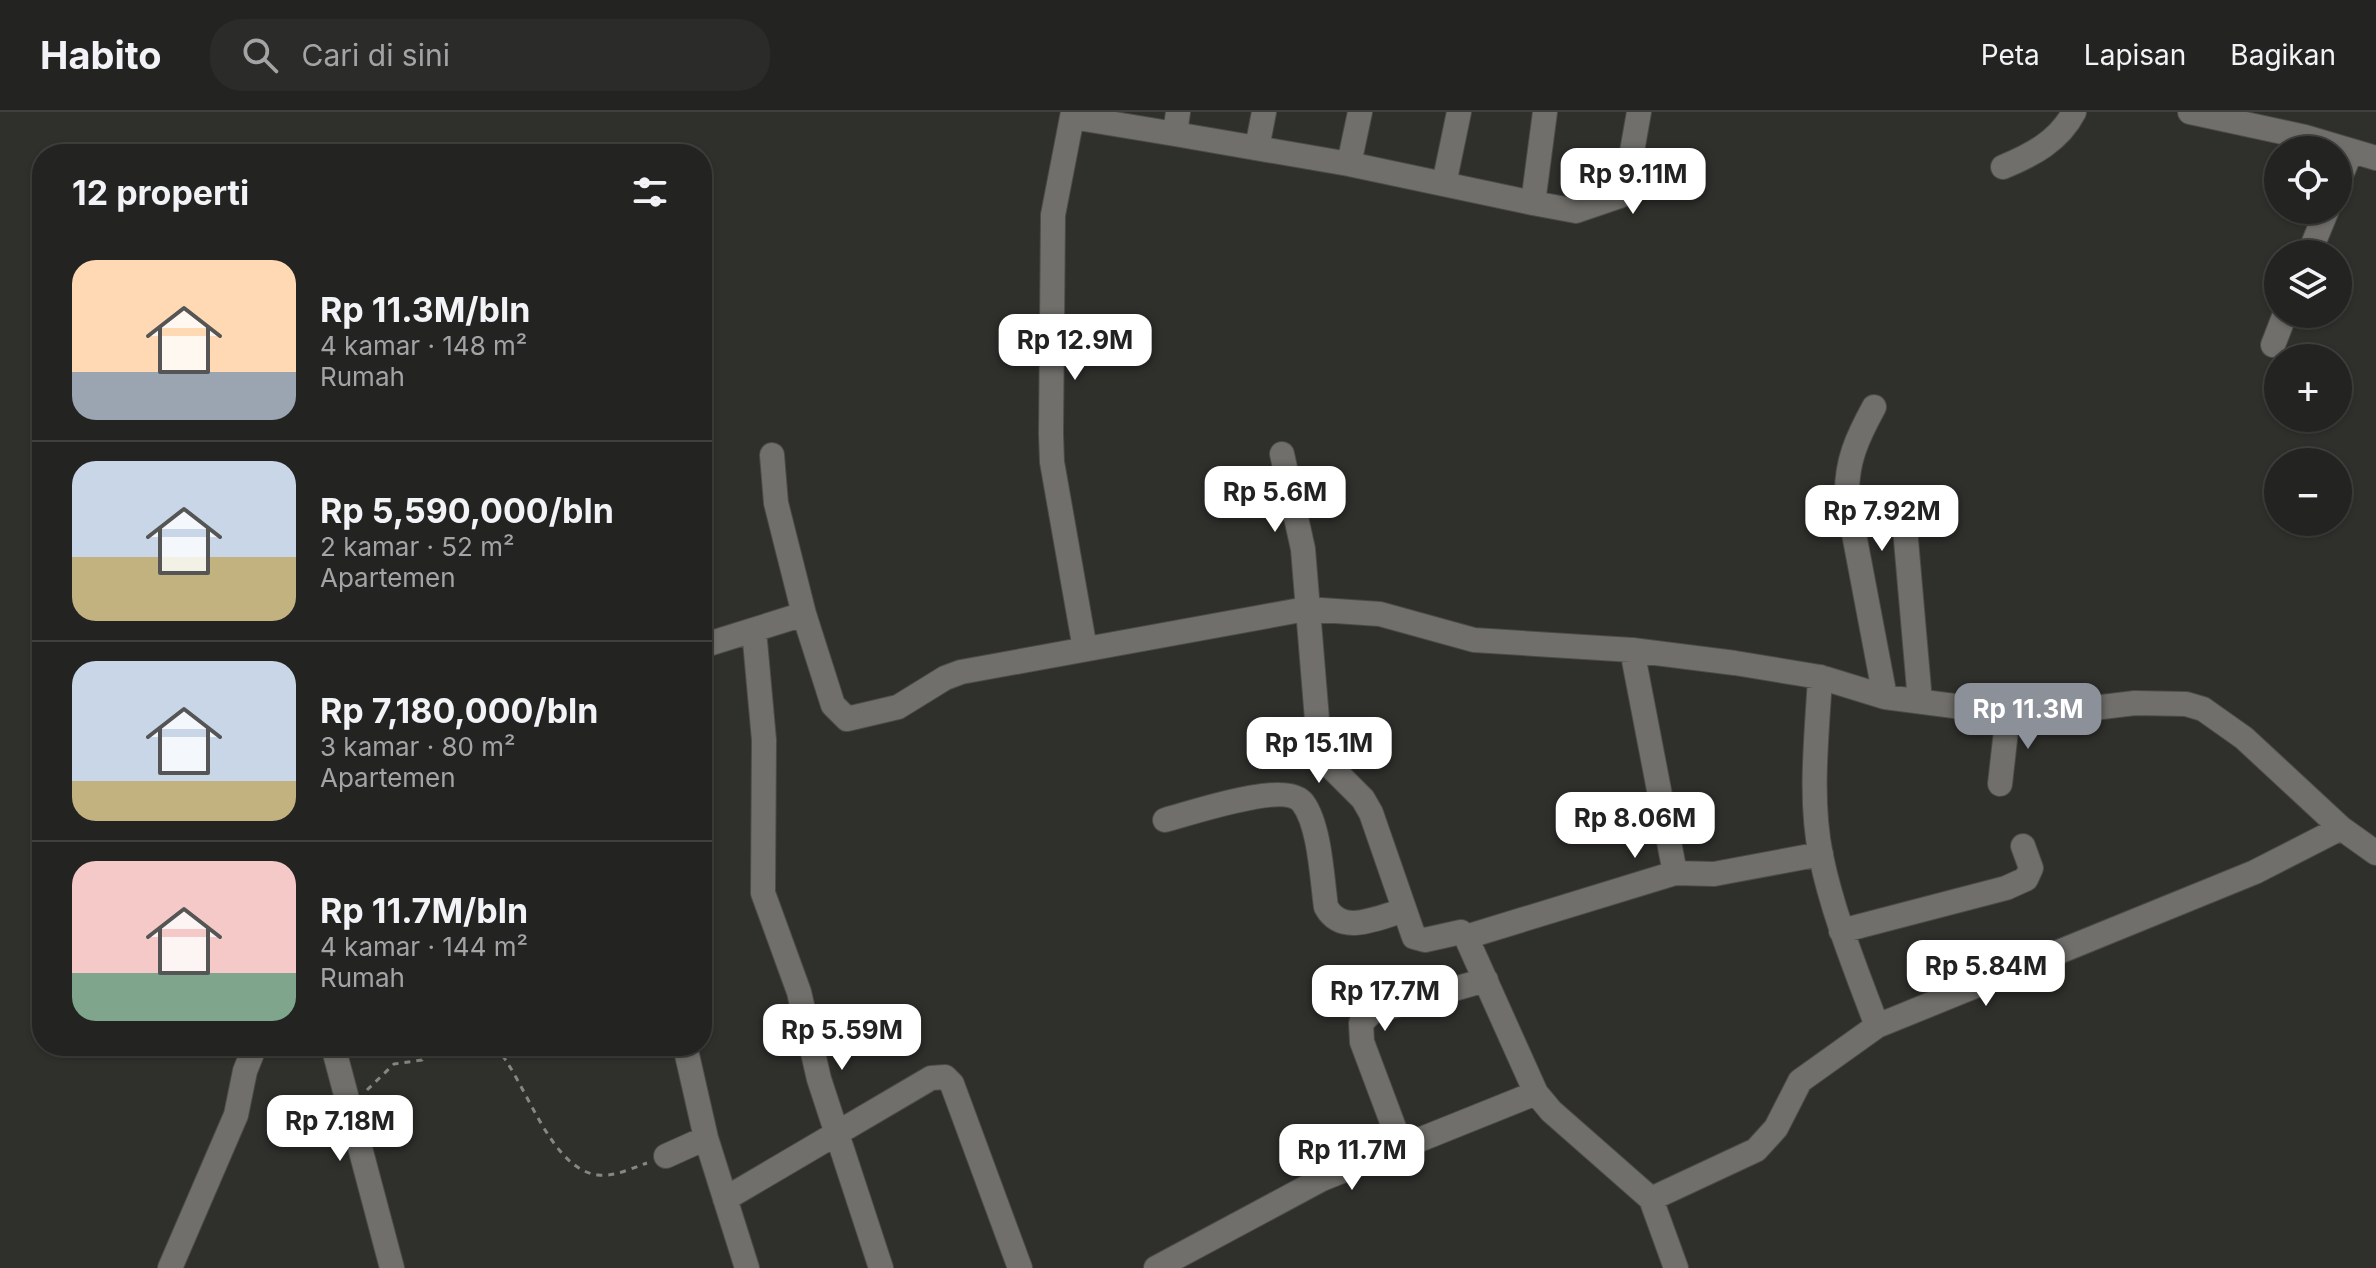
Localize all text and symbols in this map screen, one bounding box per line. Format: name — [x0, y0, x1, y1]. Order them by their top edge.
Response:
search box — [210, 19, 770, 91]
text: Habito — [40, 32, 162, 78]
icon: search — [238, 33, 282, 77]
text: Cari di sini — [302, 37, 450, 73]
text: Peta — [1981, 38, 2040, 72]
text: Lapisan — [2084, 38, 2186, 72]
text: Bagikan — [2230, 38, 2336, 72]
map controls — [2264, 136, 2352, 536]
button: locate — [2264, 136, 2352, 224]
pin: Rp 9.11M — [1550, 148, 1716, 216]
text: Rp 9.11M — [1579, 158, 1687, 189]
icon: filters — [628, 170, 672, 214]
text: 12 properti — [72, 172, 249, 213]
button: layers — [2264, 240, 2352, 328]
text: Rp 11.3M/bln — [320, 289, 530, 330]
icon: home — [136, 292, 232, 388]
pin: Rp 12.9M — [992, 314, 1158, 382]
text: Rp 12.9M — [1017, 324, 1133, 355]
text: 4 kamar · 148 m² — [320, 330, 527, 361]
button: + — [2264, 344, 2352, 432]
text: Rumah — [320, 361, 405, 392]
button: − — [2264, 448, 2352, 536]
pin: Rp 5.6M — [1201, 466, 1349, 534]
text: Rp 5.6M — [1223, 476, 1327, 507]
pin: Rp 7.92M — [1799, 485, 1965, 553]
text: Rp 5,590,000/bln — [320, 490, 614, 531]
icon: home — [136, 493, 232, 589]
text: Rp 7.92M — [1823, 495, 1941, 526]
text: 2 kamar · 52 m² — [320, 531, 515, 562]
text: Apartemen — [320, 562, 456, 593]
pin: Rp 11.3M — [1945, 683, 2111, 751]
text: Rp 7,180,000/bln — [320, 690, 599, 731]
icon: home — [136, 693, 232, 789]
text: Rp 11.3M — [1972, 693, 2084, 724]
pin: Rp 15.1M — [1236, 717, 1402, 785]
text: Rp 15.1M — [1265, 727, 1373, 758]
text: 3 kamar · 80 m² — [320, 731, 516, 762]
text: Apartemen — [320, 762, 456, 793]
pin: Rp 8.06M — [1552, 792, 1718, 860]
text: Rp 8.06M — [1574, 802, 1696, 833]
text: Rp 11.7M/bln — [320, 890, 528, 931]
icon: home — [136, 893, 232, 989]
text: 4 kamar · 144 m² — [320, 931, 528, 962]
pin: Rp 5.84M — [1903, 940, 2069, 1008]
text: Rp 5.84M — [1925, 950, 2047, 981]
text: Rumah — [320, 962, 405, 993]
pin: Rp 17.7M — [1302, 965, 1468, 1033]
text: Rp 17.7M — [1330, 975, 1440, 1006]
pin: Rp 5.59M — [759, 1004, 925, 1072]
text: Rp 5.59M — [781, 1014, 903, 1045]
pin: Rp 7.18M — [257, 1095, 423, 1163]
text: Rp 7.18M — [285, 1105, 395, 1136]
pin: Rp 11.7M — [1269, 1124, 1435, 1192]
text: Rp 11.7M — [1297, 1134, 1407, 1165]

